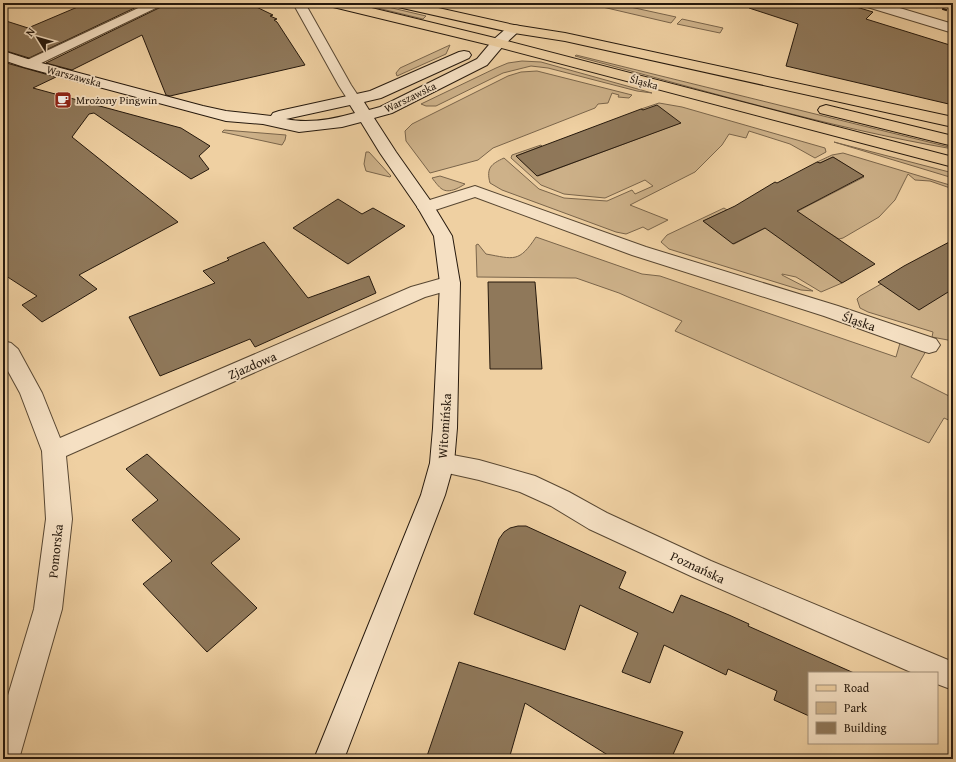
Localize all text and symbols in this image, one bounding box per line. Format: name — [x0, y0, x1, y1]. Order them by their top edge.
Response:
north arrow — [18, 18, 58, 58]
text: N — [21, 24, 39, 40]
street label: Warszawska — [45, 61, 104, 91]
street label: Śląska — [628, 71, 661, 94]
street label: Warszawska — [381, 77, 439, 116]
cafe icon: Mrożony Pingwin — [53, 90, 73, 110]
place label: Mrożony Pingwin — [76, 92, 158, 108]
street label: Śląska — [840, 307, 879, 336]
street label: Zjazdowa — [225, 346, 280, 384]
street label: Witomińska — [433, 392, 456, 459]
street label: Pomorska — [43, 522, 68, 579]
street label: Poznańska — [668, 547, 729, 589]
legend — [808, 672, 938, 744]
text: Road — [844, 679, 870, 696]
text: Park — [844, 699, 868, 716]
text: Building — [844, 719, 887, 736]

